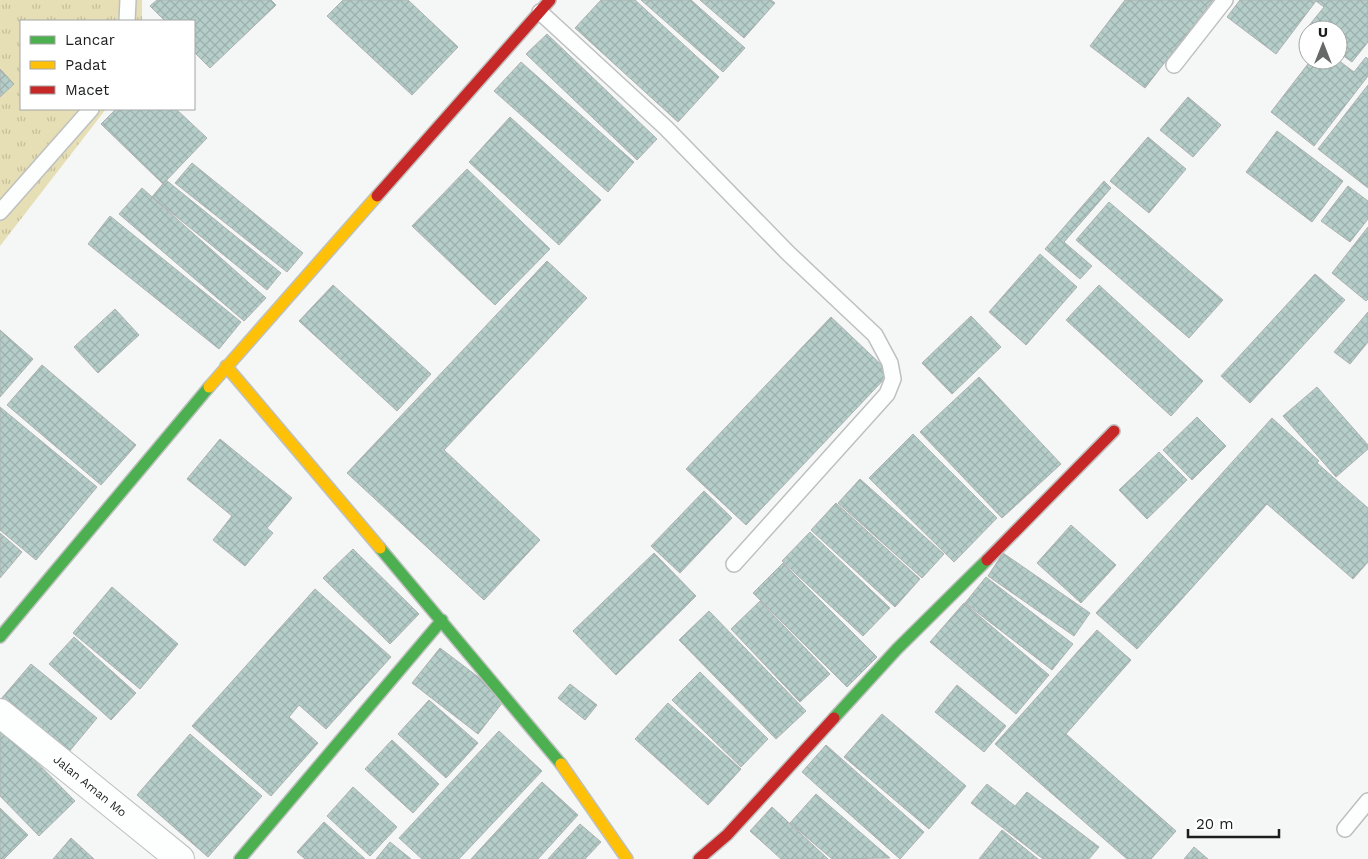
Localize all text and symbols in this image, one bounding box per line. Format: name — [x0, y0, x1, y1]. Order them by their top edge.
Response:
legend — [20, 20, 195, 110]
north arrow — [1298, 20, 1348, 70]
text: U — [1318, 24, 1328, 40]
text: Lancar — [65, 31, 115, 49]
text: Padat — [65, 56, 107, 74]
text: Macet — [65, 81, 110, 99]
street label: Jalan Aman Mo — [51, 752, 129, 820]
scale bar — [1188, 806, 1279, 838]
text: 20 m — [1196, 815, 1234, 833]

